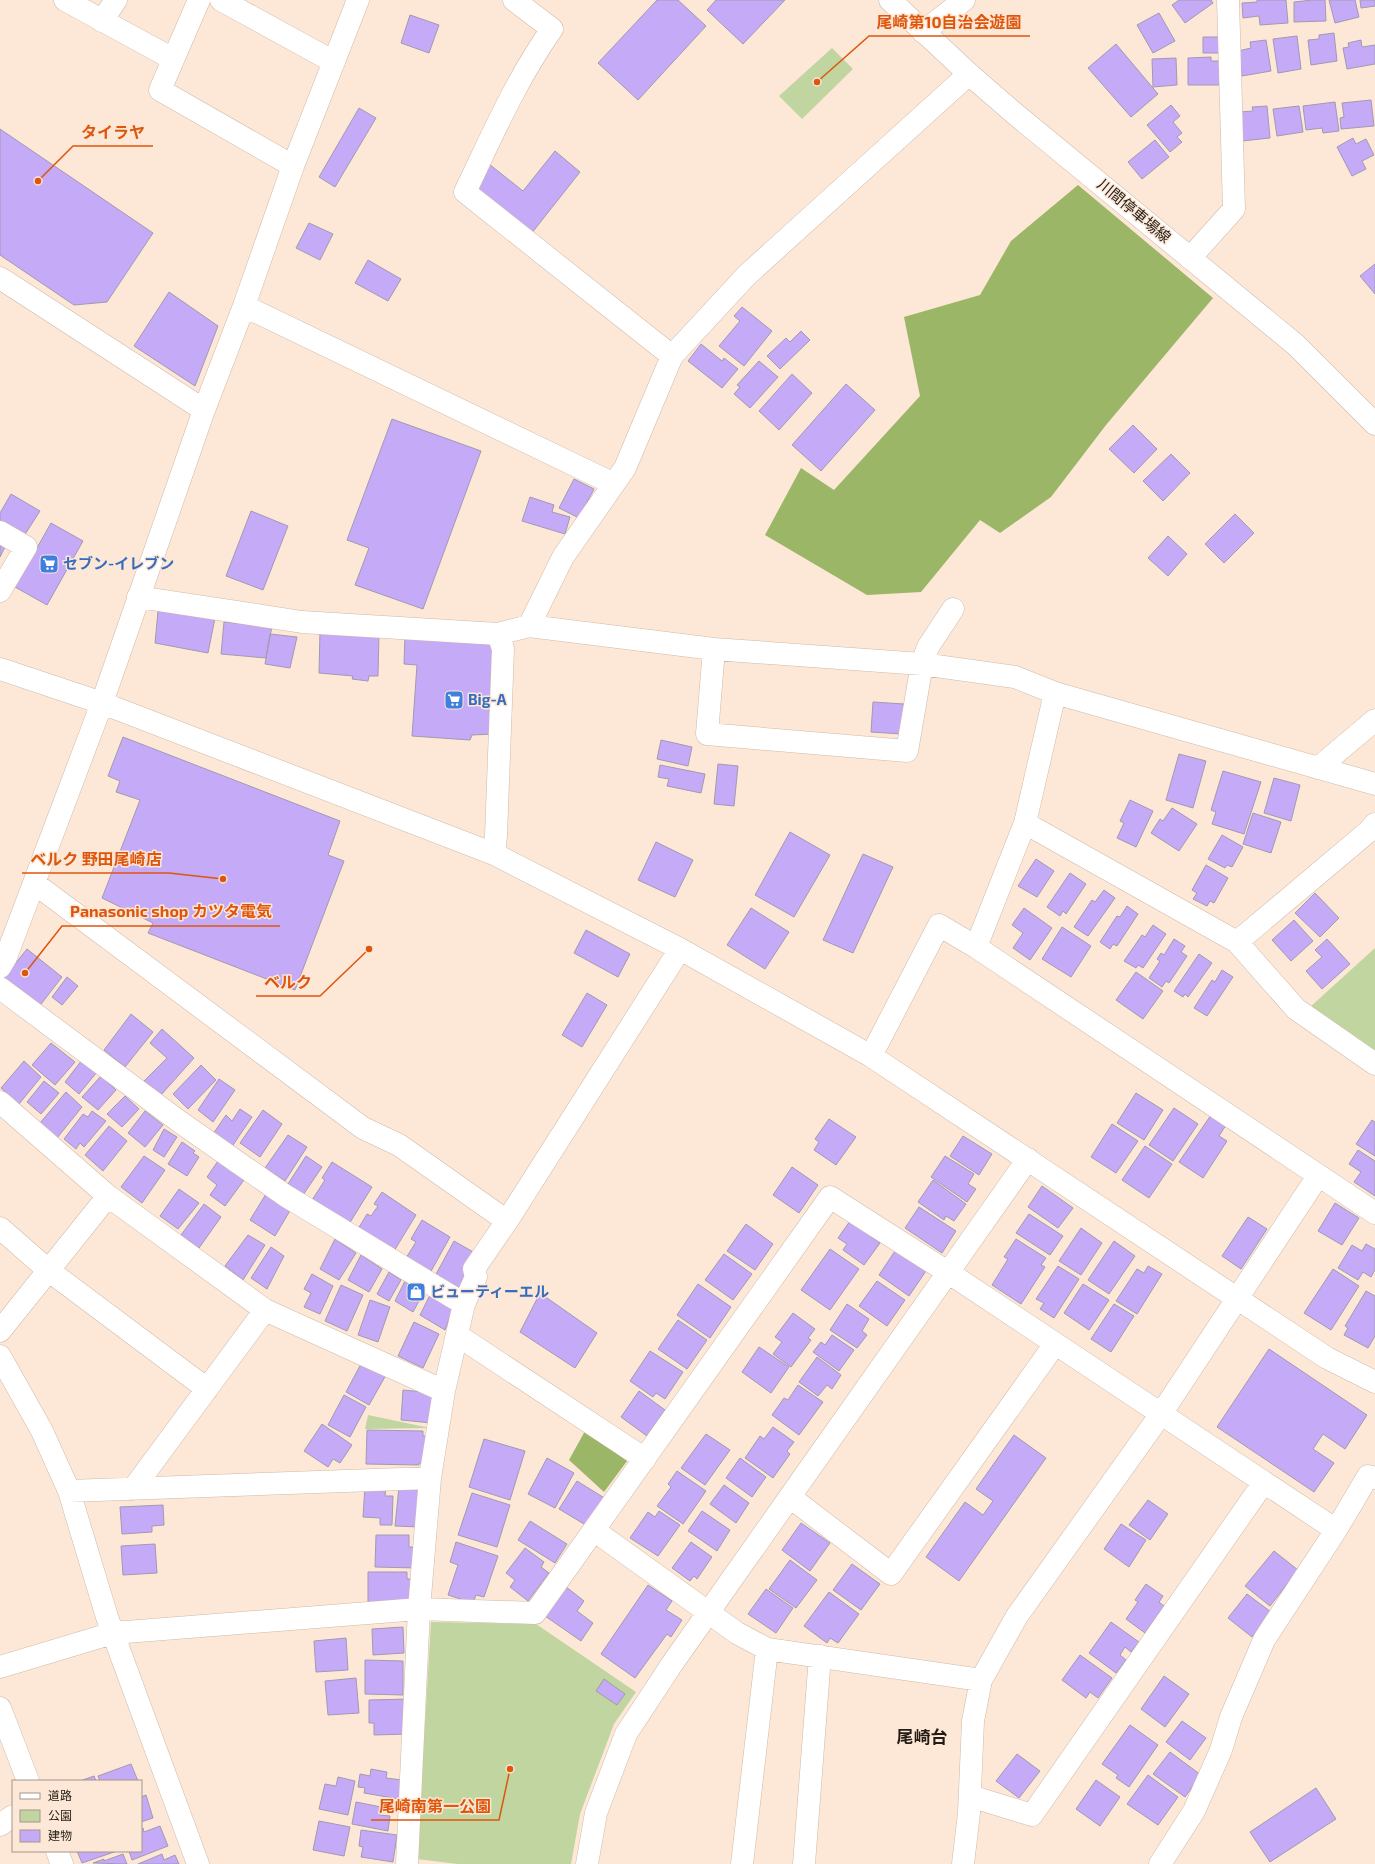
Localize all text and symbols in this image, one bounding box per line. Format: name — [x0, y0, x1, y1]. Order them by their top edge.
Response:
callout: 尾崎第10自治会遊園 — [869, 8, 1030, 36]
text: 尾崎第10自治会遊園 — [876, 12, 1022, 31]
callout: タイラヤ — [73, 118, 153, 146]
text: タイラヤ — [81, 122, 145, 141]
street label: 川間停車場線 — [1094, 174, 1175, 246]
supermarket icon: セブン-イレブン — [38, 553, 60, 575]
place label: セブン-イレブン — [63, 554, 174, 572]
supermarket icon: Big-A — [443, 689, 465, 711]
place label: Big-A — [468, 690, 507, 708]
callout: ベルク 野田尾崎店 — [22, 845, 169, 873]
text: ベルク 野田尾崎店 — [30, 849, 162, 868]
callout: Panasonic shop カツタ電気 — [62, 898, 280, 926]
text: Panasonic shop カツタ電気 — [70, 901, 272, 920]
callout: ベルク — [256, 968, 320, 996]
text: ベルク — [264, 972, 312, 991]
shop icon: ビューティーエル — [405, 1281, 427, 1303]
place label: ビューティーエル — [430, 1282, 549, 1300]
district label: 尾崎台 — [897, 1726, 948, 1746]
legend — [12, 1780, 142, 1852]
text: 道路 — [48, 1788, 72, 1802]
callout: 尾崎南第一公園 — [371, 1792, 499, 1820]
text: 尾崎南第一公園 — [379, 1796, 491, 1815]
text: 公園 — [48, 1808, 72, 1822]
text: 建物 — [48, 1828, 72, 1842]

